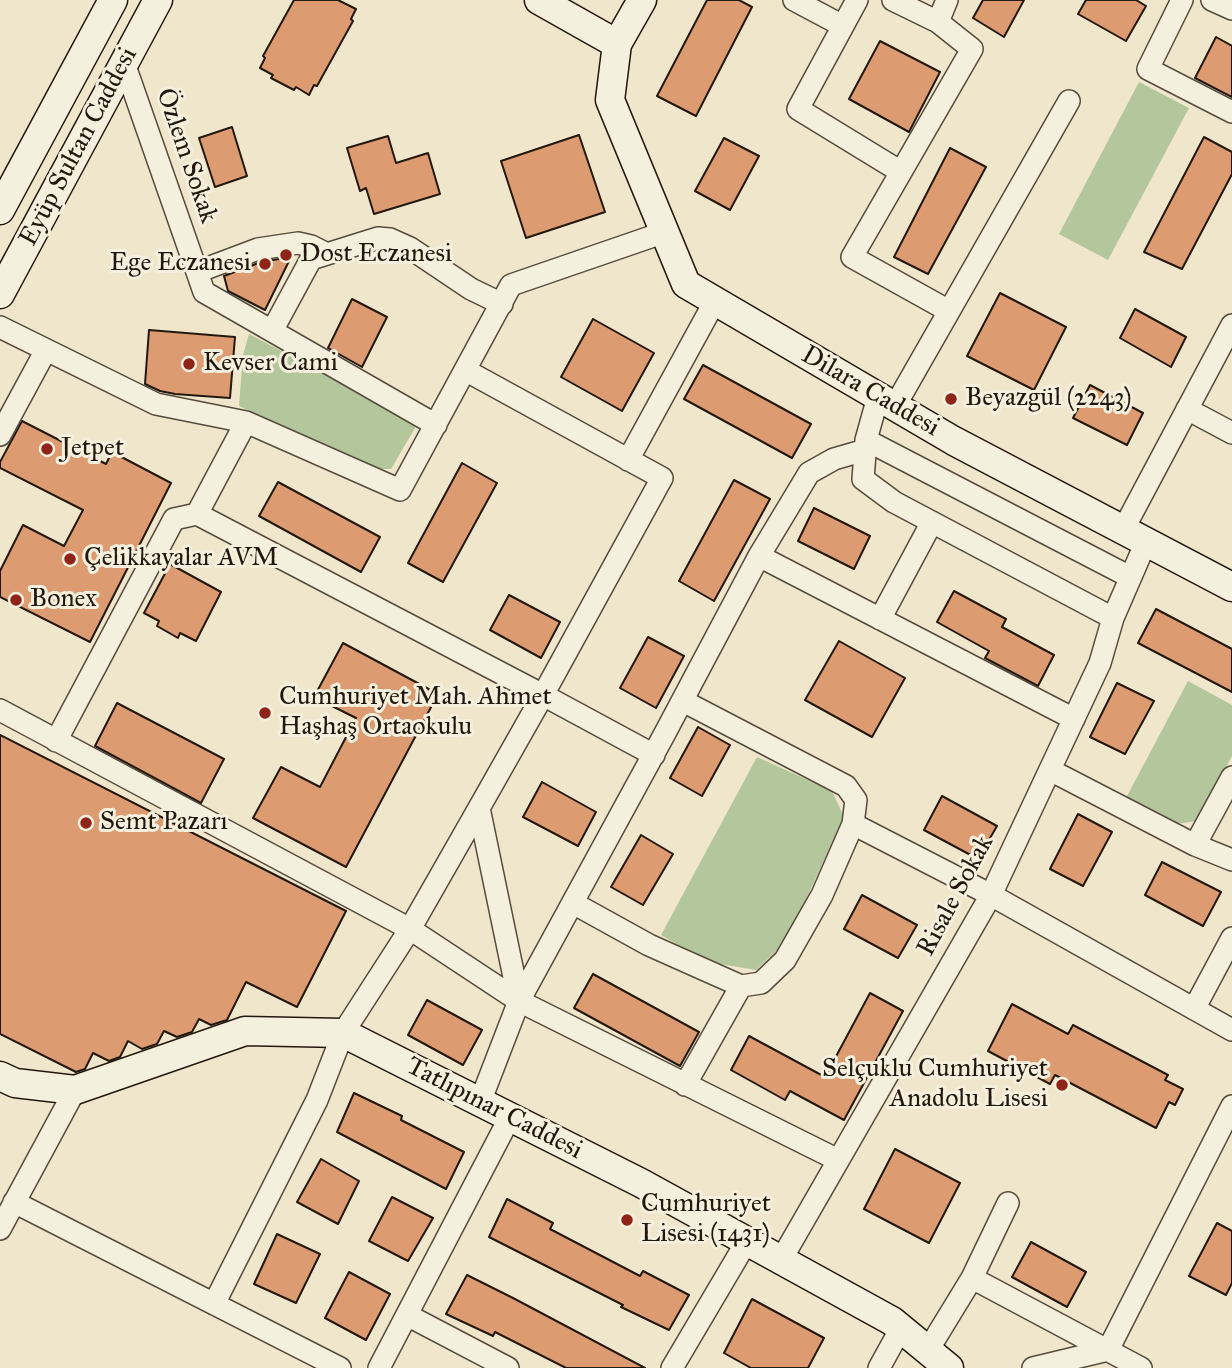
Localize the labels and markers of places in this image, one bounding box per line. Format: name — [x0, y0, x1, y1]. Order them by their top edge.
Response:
place label: Dost Eczanesi — [300, 239, 452, 271]
marker: Dost Eczanesi — [278, 247, 294, 263]
place label: Ege Eczanesi — [110, 248, 251, 280]
marker: Ege Eczanesi — [257, 256, 273, 272]
place label: Kevser Cami — [203, 348, 338, 380]
marker: Kevser Cami — [181, 356, 197, 372]
place label: Beyazgül (2243) — [965, 383, 1132, 415]
marker: Beyazgül (2243) — [943, 391, 959, 407]
place label: Jetpet — [61, 433, 124, 465]
marker: Jetpet — [39, 441, 55, 457]
place label: Çelikkayalar AVM — [84, 543, 278, 575]
marker: Çelikkayalar AVM — [62, 551, 78, 567]
place label: Bonex — [30, 584, 97, 616]
marker: Bonex — [8, 592, 24, 608]
place label: Cumhuriyet Mah. Ahmet Haşhaş Ortaokulu — [279, 682, 552, 744]
marker: Cumhuriyet Mah. Ahmet Haşhaş Ortaokulu — [257, 705, 273, 721]
place label: Semt Pazarı — [100, 807, 228, 839]
marker: Semt Pazarı — [78, 815, 94, 831]
place label: Selçuklu Cumhuriyet Anadolu Lisesi — [822, 1054, 1048, 1116]
marker: Selçuklu Cumhuriyet Anadolu Lisesi — [1054, 1077, 1070, 1093]
place label: Cumhuriyet Lisesi (1431) — [641, 1189, 771, 1250]
marker: Cumhuriyet Lisesi (1431) — [619, 1212, 635, 1228]

